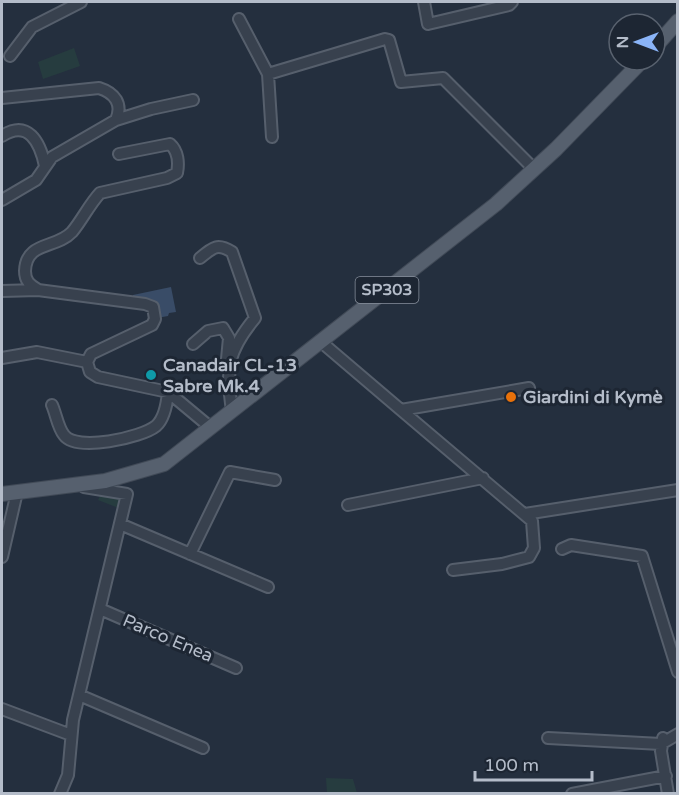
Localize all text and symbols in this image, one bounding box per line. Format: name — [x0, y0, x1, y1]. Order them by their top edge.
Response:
north arrow — [607, 12, 667, 72]
text: N — [613, 36, 633, 48]
road number: SP303 — [356, 277, 418, 303]
place label: Canadair CL-13 Sabre Mk.4 — [163, 354, 297, 397]
marker: Canadair CL-13 Sabre Mk.4 — [144, 368, 158, 382]
place label: Giardini di Kymè — [523, 386, 663, 408]
marker: Giardini di Kymè — [504, 390, 518, 404]
street label: Parco Enea — [119, 609, 217, 667]
scale bar — [475, 744, 592, 782]
text: 100 m — [484, 754, 539, 776]

